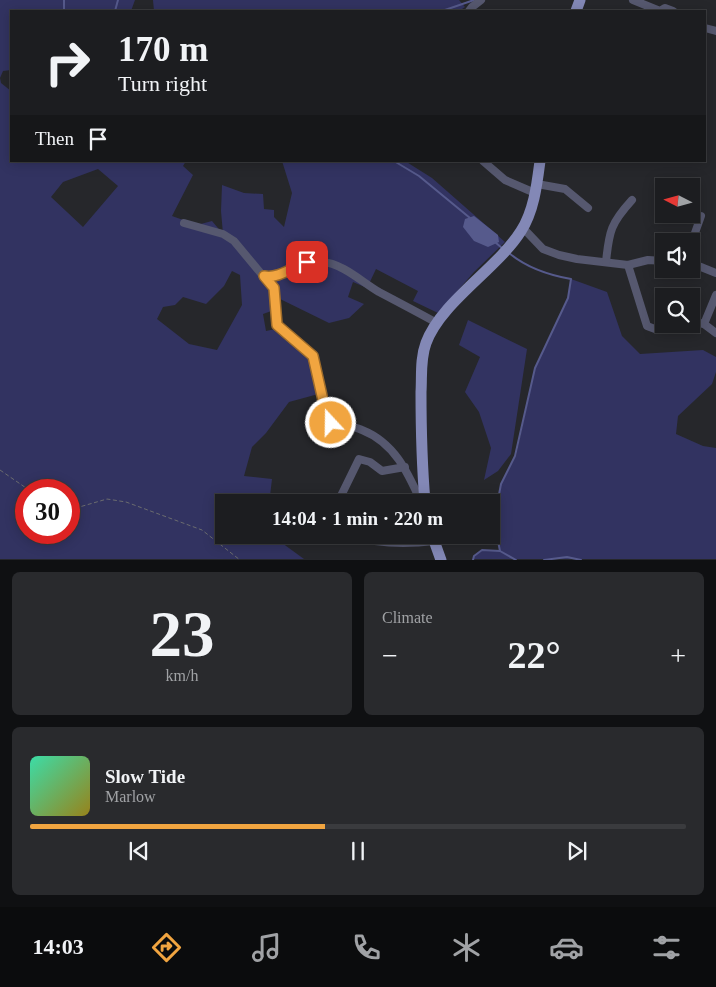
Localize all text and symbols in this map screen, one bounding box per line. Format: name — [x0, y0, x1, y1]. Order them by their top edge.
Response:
icon: right — [35, 30, 100, 95]
text: 170 m — [118, 30, 208, 69]
text: Turn right — [118, 71, 207, 96]
icon: arrive — [84, 125, 112, 153]
text: Then — [35, 128, 74, 149]
north arrow — [655, 178, 700, 222]
map controls — [655, 178, 700, 333]
button: sound — [655, 233, 700, 278]
pin — [286, 241, 328, 283]
icon: arrive — [293, 248, 321, 276]
button: search — [655, 288, 700, 333]
position arrow — [304, 396, 356, 448]
speed limit sign: 30 — [15, 479, 80, 544]
text: 14:04 · 1 min · 220 m — [272, 508, 443, 529]
text: 23 — [150, 598, 215, 670]
text: Climate — [382, 609, 433, 626]
text: 22° — [507, 634, 561, 676]
text: − — [382, 640, 398, 671]
text: + — [670, 640, 686, 671]
text: km/h — [166, 667, 198, 684]
text: Slow Tide — [105, 766, 185, 787]
text: Marlow — [105, 788, 156, 805]
icon: previous — [125, 837, 153, 865]
icon: pause — [344, 837, 372, 865]
icon: next — [563, 837, 591, 865]
icon: directions — [149, 930, 184, 965]
icon: music — [249, 930, 284, 965]
icon: phone — [349, 930, 384, 965]
icon: climate — [449, 930, 484, 965]
icon: car — [549, 930, 584, 965]
icon: filters — [649, 930, 684, 965]
text: 14:03 — [32, 934, 84, 959]

